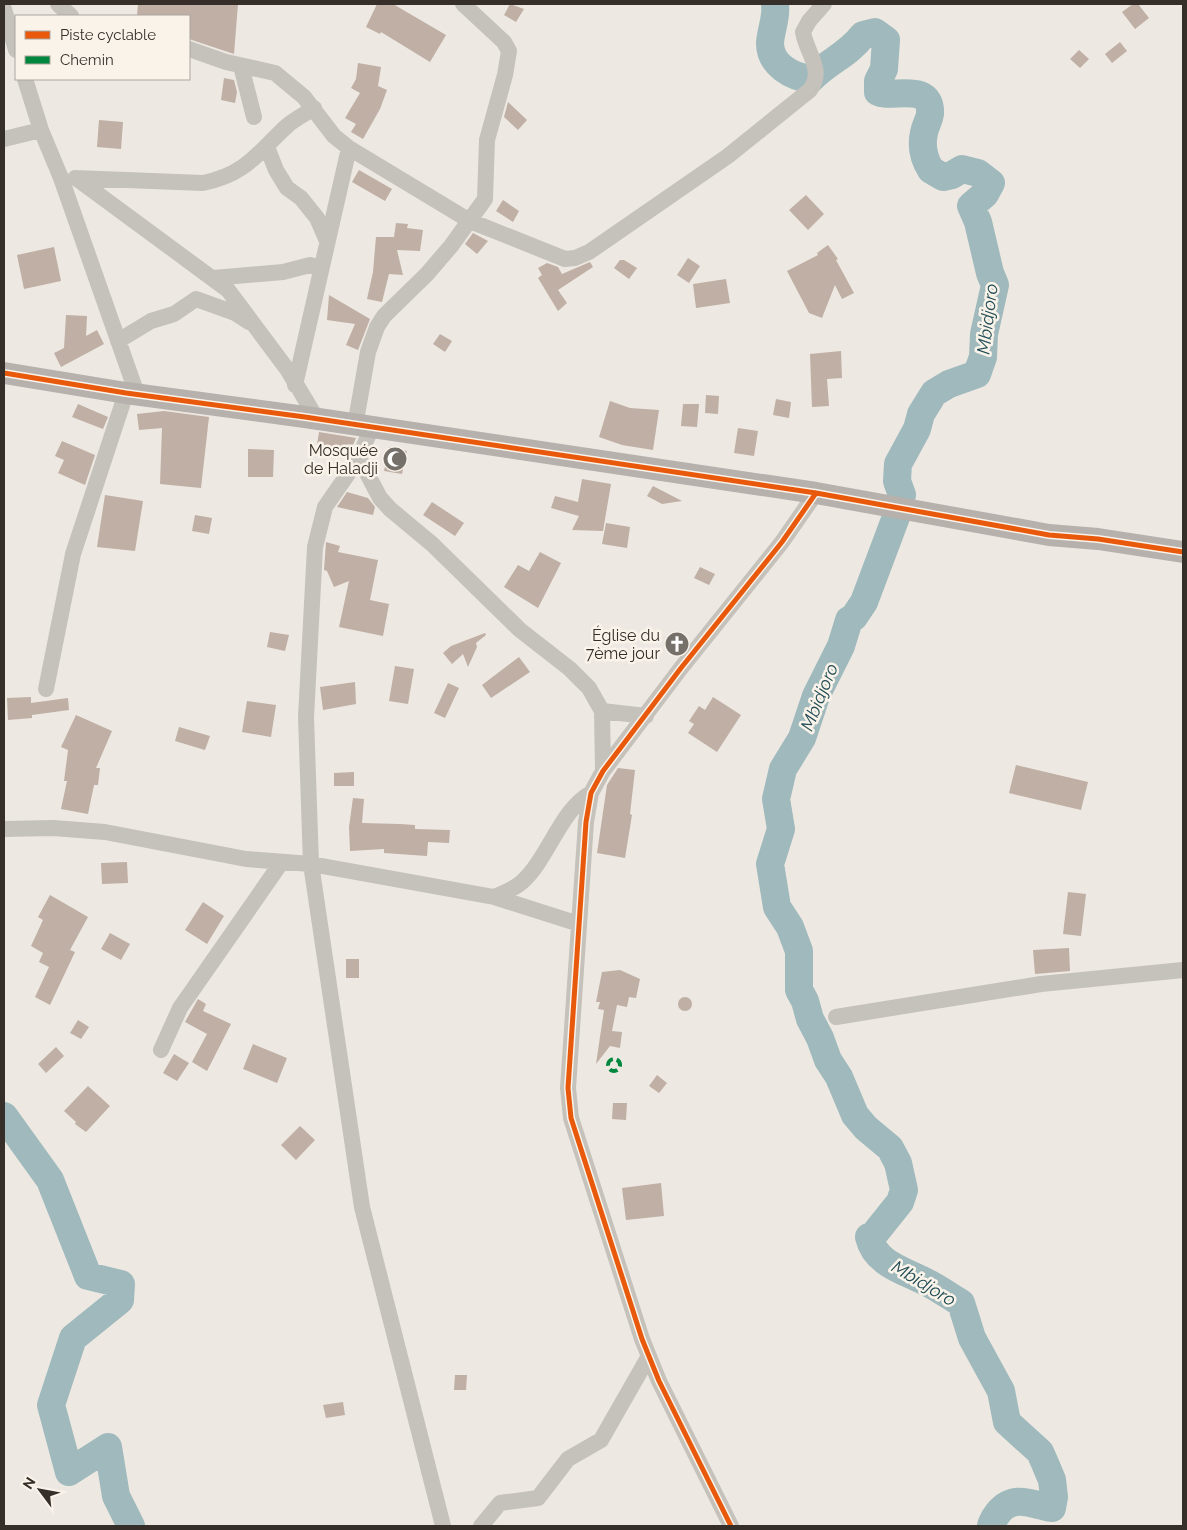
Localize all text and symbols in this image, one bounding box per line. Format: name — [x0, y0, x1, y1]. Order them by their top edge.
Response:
legend — [15, 15, 190, 80]
text: Piste cyclable — [60, 26, 156, 44]
text: Chemin — [60, 51, 114, 69]
water label: Mbidjoro — [972, 283, 1002, 355]
place label: Mosquée de Haladji — [304, 441, 378, 478]
mosque icon: Mosquée de Haladji — [382, 446, 408, 472]
place label: Église du 7ème jour — [586, 625, 660, 663]
church icon: Église du 7ème jour — [664, 631, 690, 657]
water label: Mbidjoro — [796, 660, 842, 734]
water label: Mbidjoro — [888, 1256, 960, 1310]
north arrow — [15, 1465, 65, 1515]
text: N — [19, 1474, 39, 1492]

